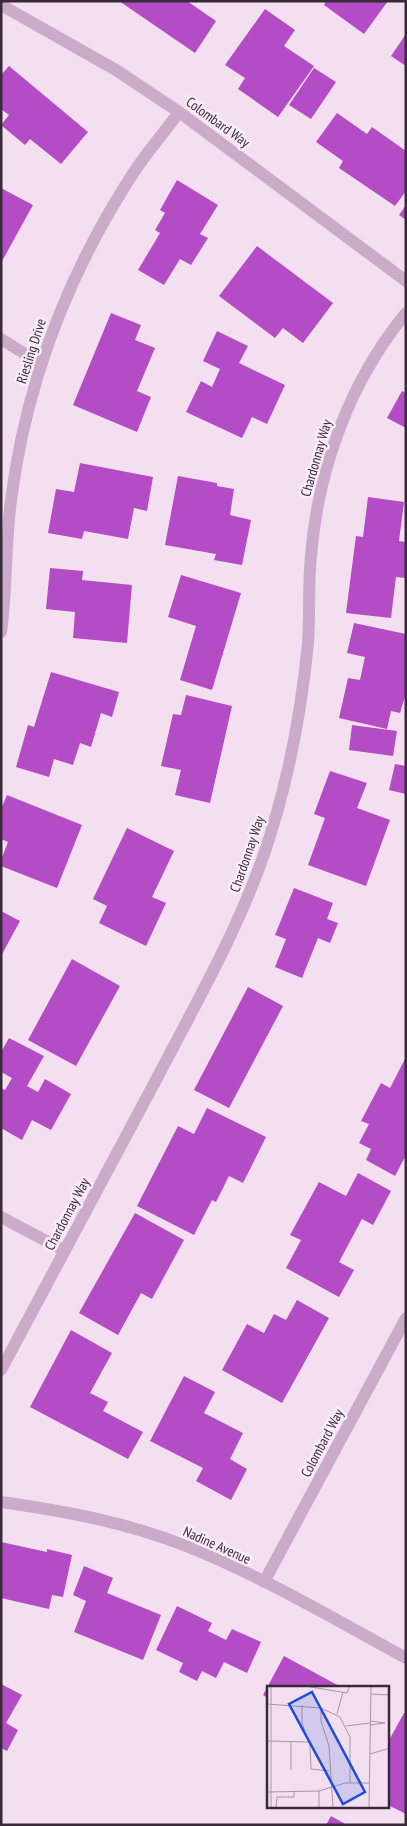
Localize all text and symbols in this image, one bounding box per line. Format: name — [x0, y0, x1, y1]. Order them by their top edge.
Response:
street label: Colombard Way — [183, 93, 254, 152]
street label: Riesling Drive — [12, 316, 50, 386]
street label: Chardonnay Way — [296, 417, 336, 499]
street label: Chardonnay Way — [226, 813, 269, 894]
street label: Chardonnay Way — [40, 1174, 94, 1253]
street label: Colombard Way — [297, 1405, 348, 1480]
street label: Nadine Avenue — [180, 1522, 254, 1568]
inset map — [267, 1686, 390, 1808]

